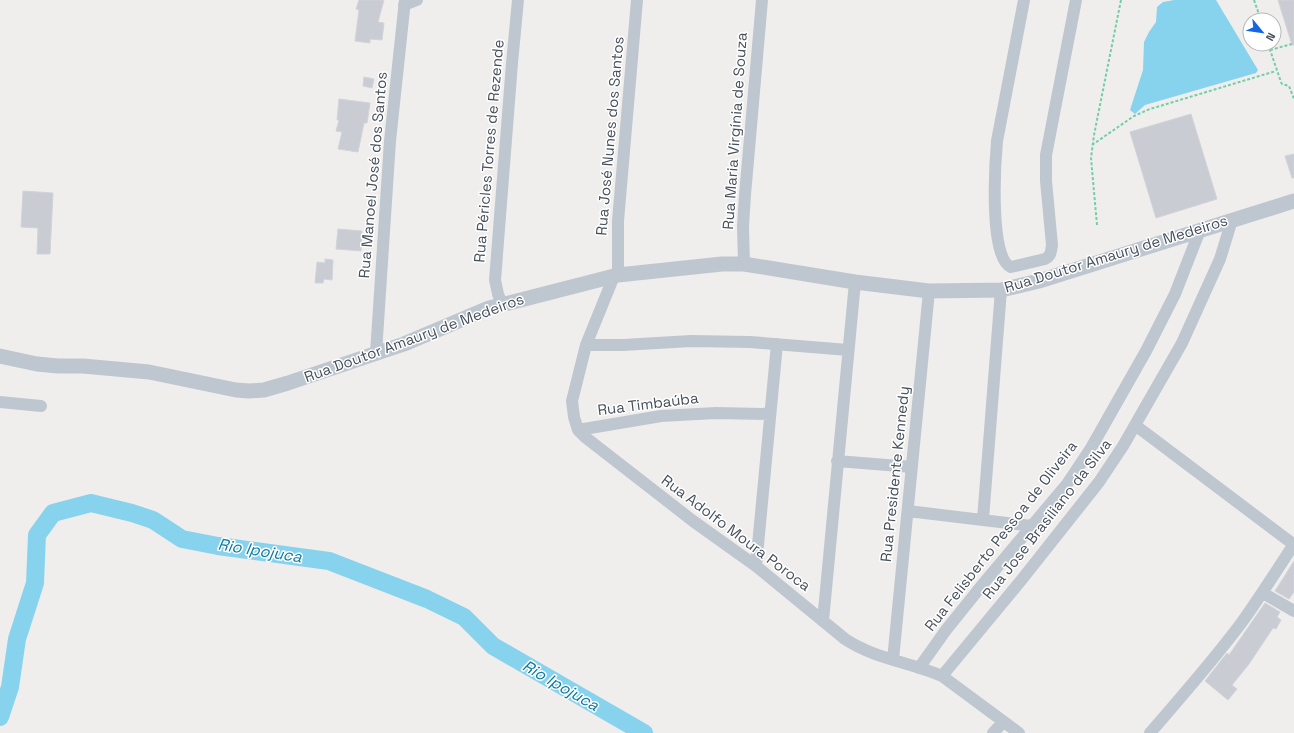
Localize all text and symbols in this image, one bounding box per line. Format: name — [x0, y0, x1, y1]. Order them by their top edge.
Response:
north arrow — [1242, 12, 1282, 52]
text: N — [1263, 30, 1279, 43]
street label: Rua Maria Virgínia de Souza — [718, 31, 751, 230]
street label: Rua José Nunes dos Santos — [591, 36, 628, 236]
street label: Rua Péricles Torres de Rezende — [469, 38, 508, 263]
street label: Rua Manoel José dos Santos — [354, 71, 391, 279]
street label: Rua Doutor Amaury de Medeiros — [1002, 210, 1230, 297]
street label: Rua Doutor Amaury de Medeiros — [301, 289, 526, 386]
street label: Rua Presidente Kennedy — [876, 385, 913, 563]
street label: Rua Timbaúba — [596, 388, 700, 419]
street label: Rua Jose Brasiliano da Silva — [978, 434, 1115, 603]
street label: Rua Felisberto Pessoa de Oliveira — [920, 436, 1081, 635]
street label: Rua Adolfo Moura Poroca — [658, 470, 815, 595]
water label: Rio Ipojuca — [216, 534, 304, 568]
water label: Rio Ipojuca — [519, 655, 603, 716]

